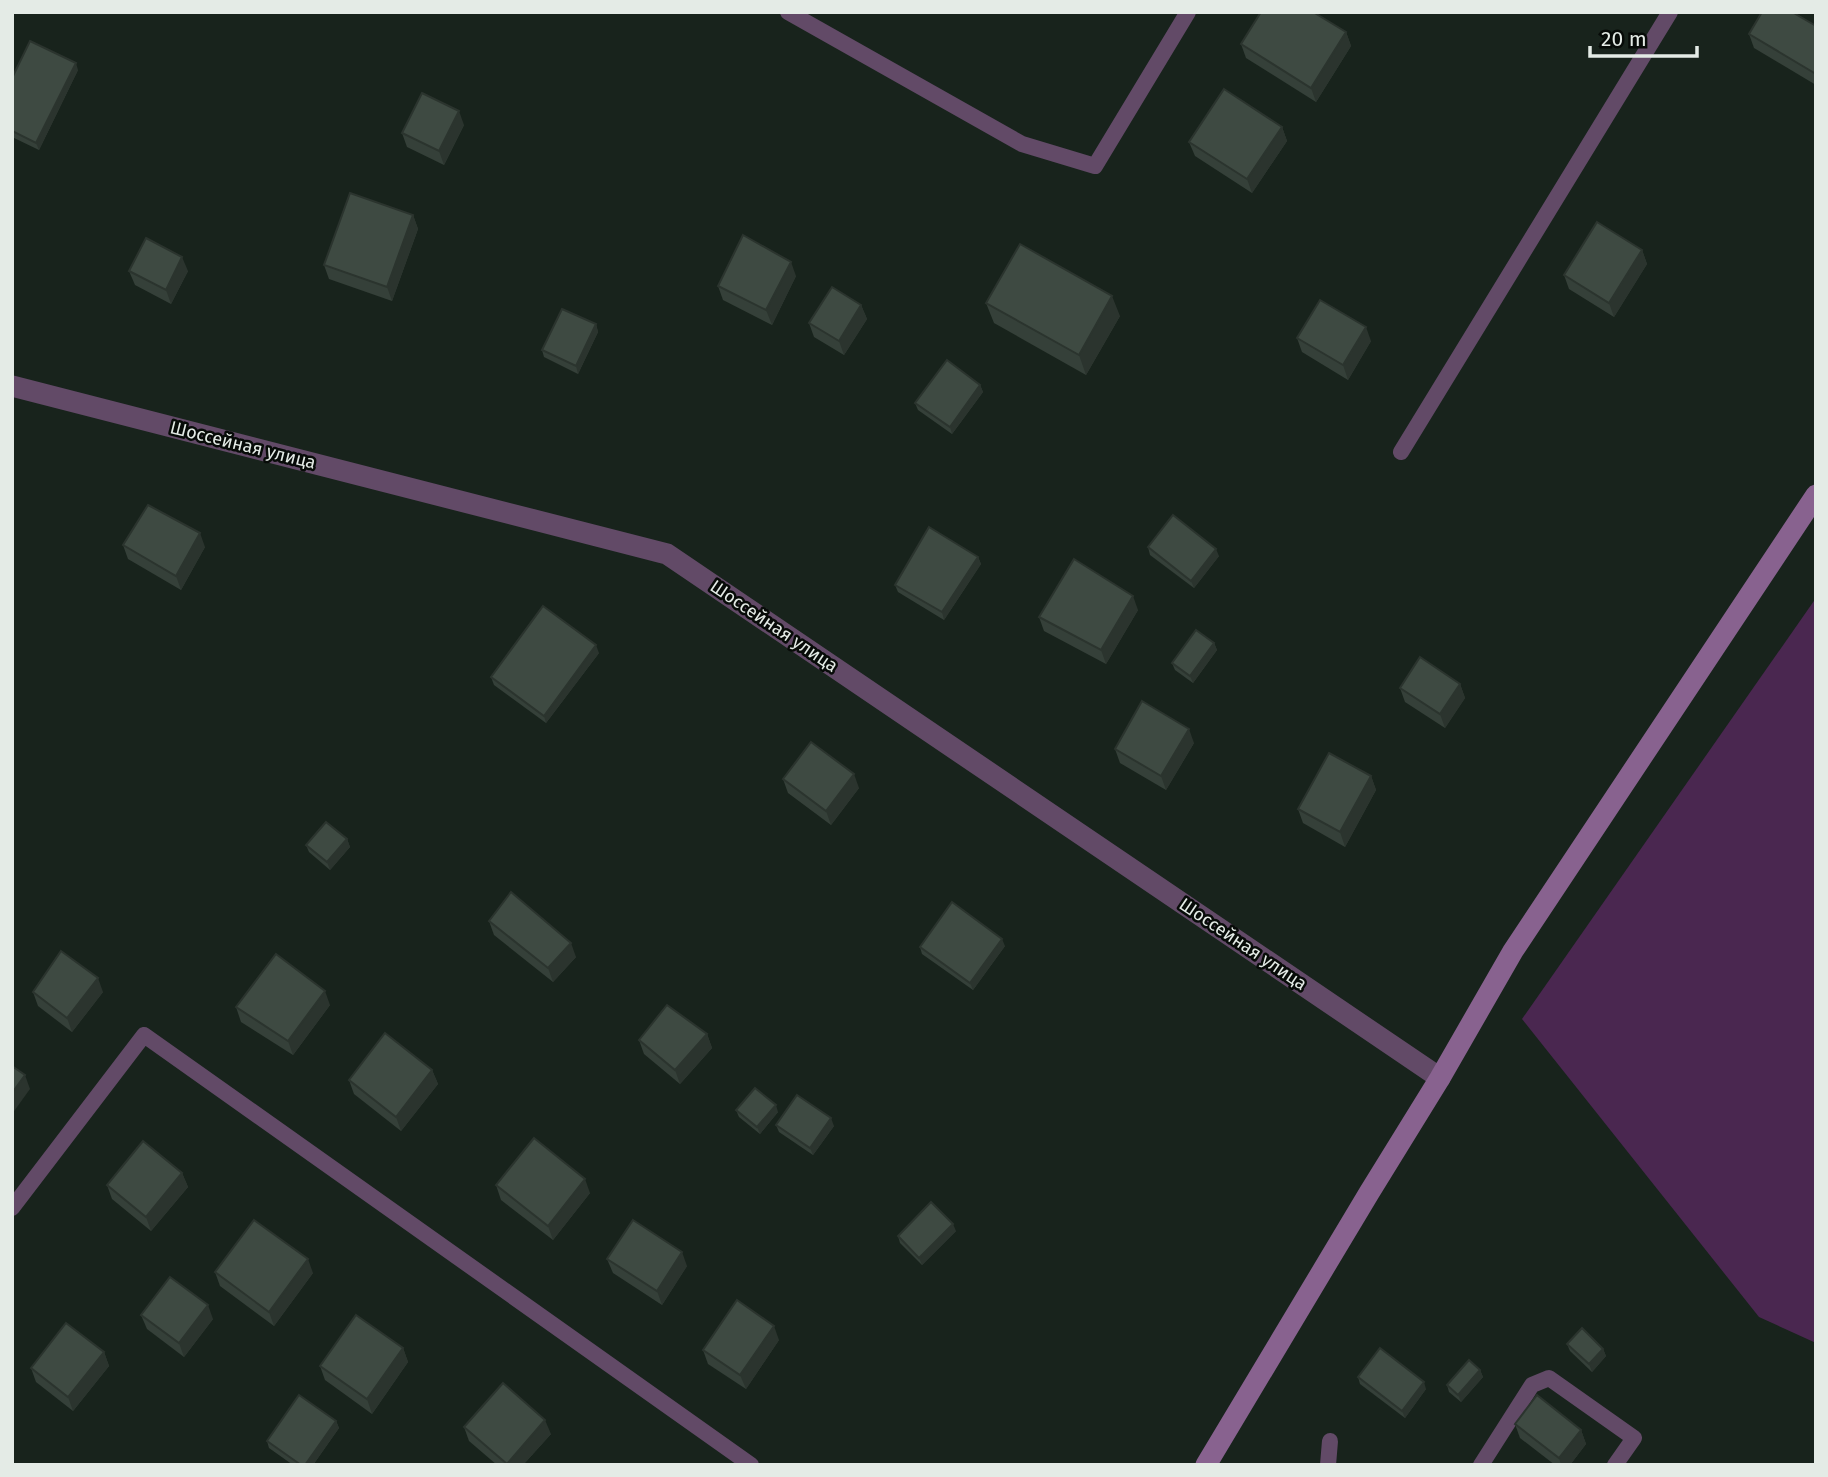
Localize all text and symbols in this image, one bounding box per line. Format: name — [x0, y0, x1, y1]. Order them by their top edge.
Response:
scale bar — [1590, 14, 1697, 58]
text: 20 m — [1601, 26, 1647, 52]
street label: Шоссейная улица — [168, 416, 318, 474]
street label: Шоссейная улица — [706, 575, 842, 677]
street label: Шоссейная улица — [1175, 893, 1311, 995]

